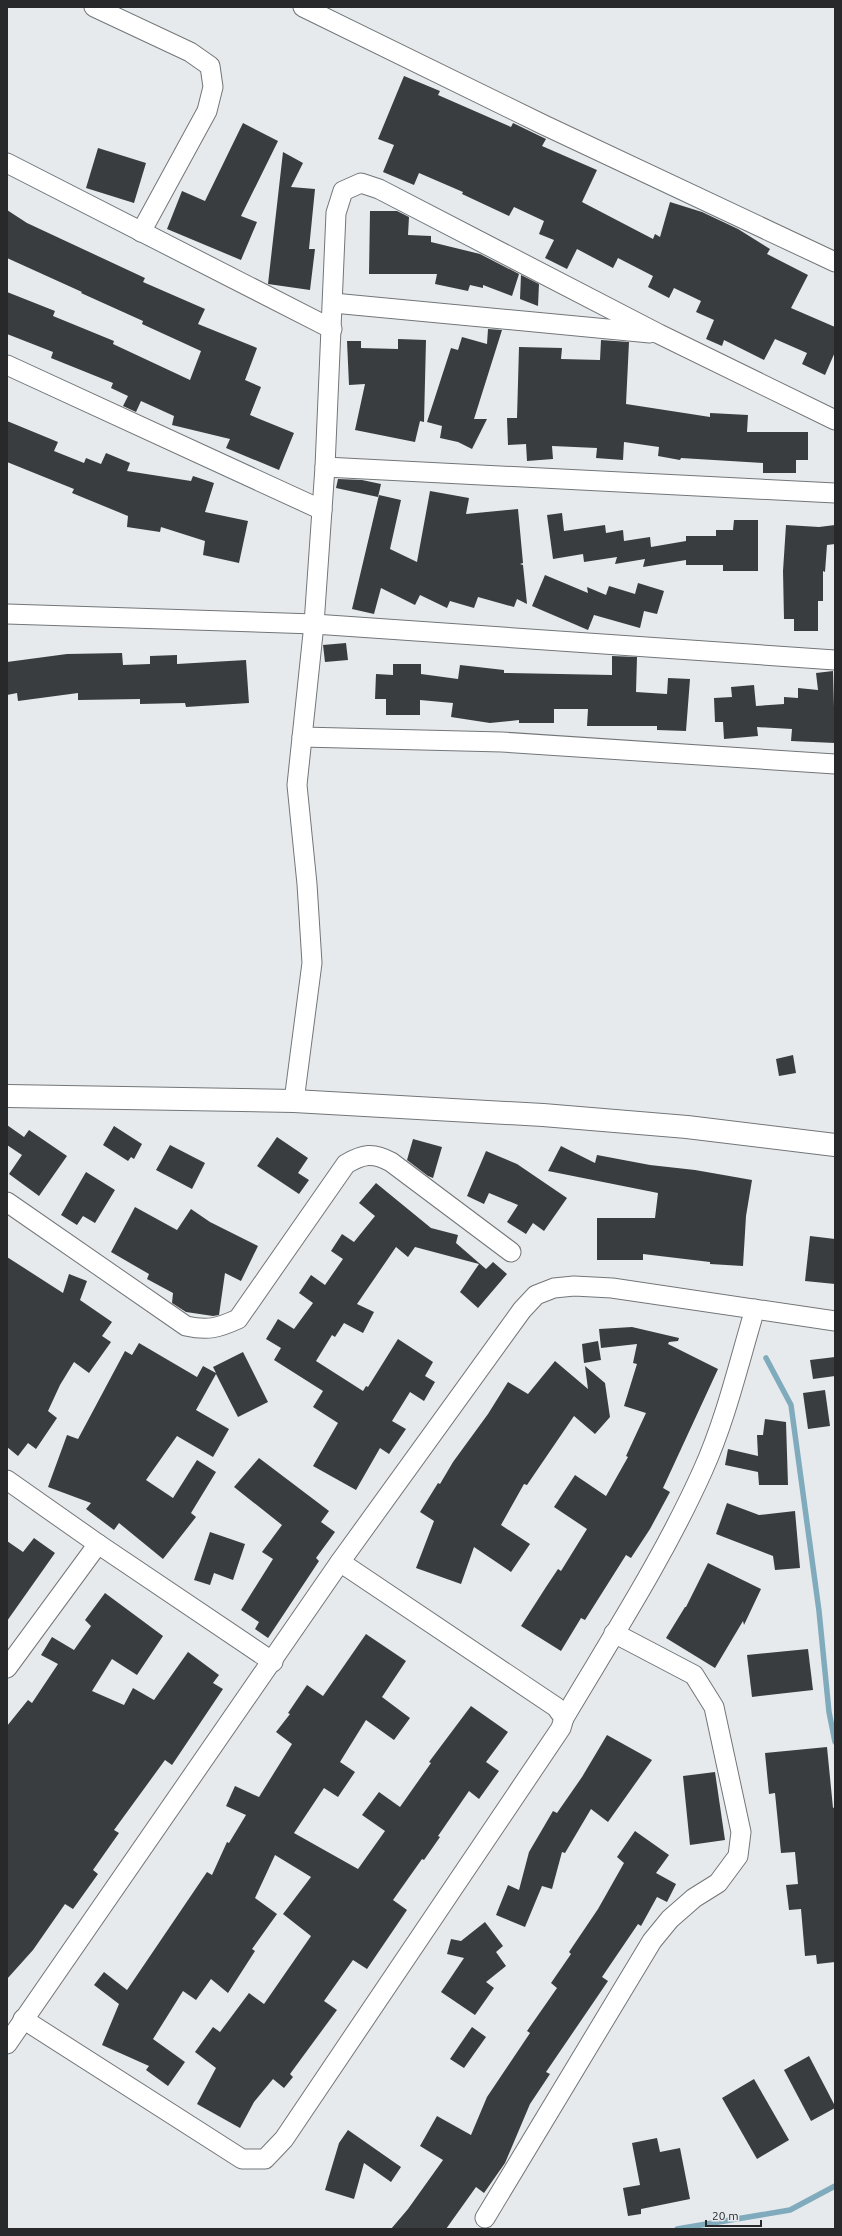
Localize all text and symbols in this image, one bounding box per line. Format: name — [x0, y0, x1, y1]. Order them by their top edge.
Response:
scale bar — [706, 2202, 761, 2228]
text: 20 m — [712, 2209, 739, 2222]

